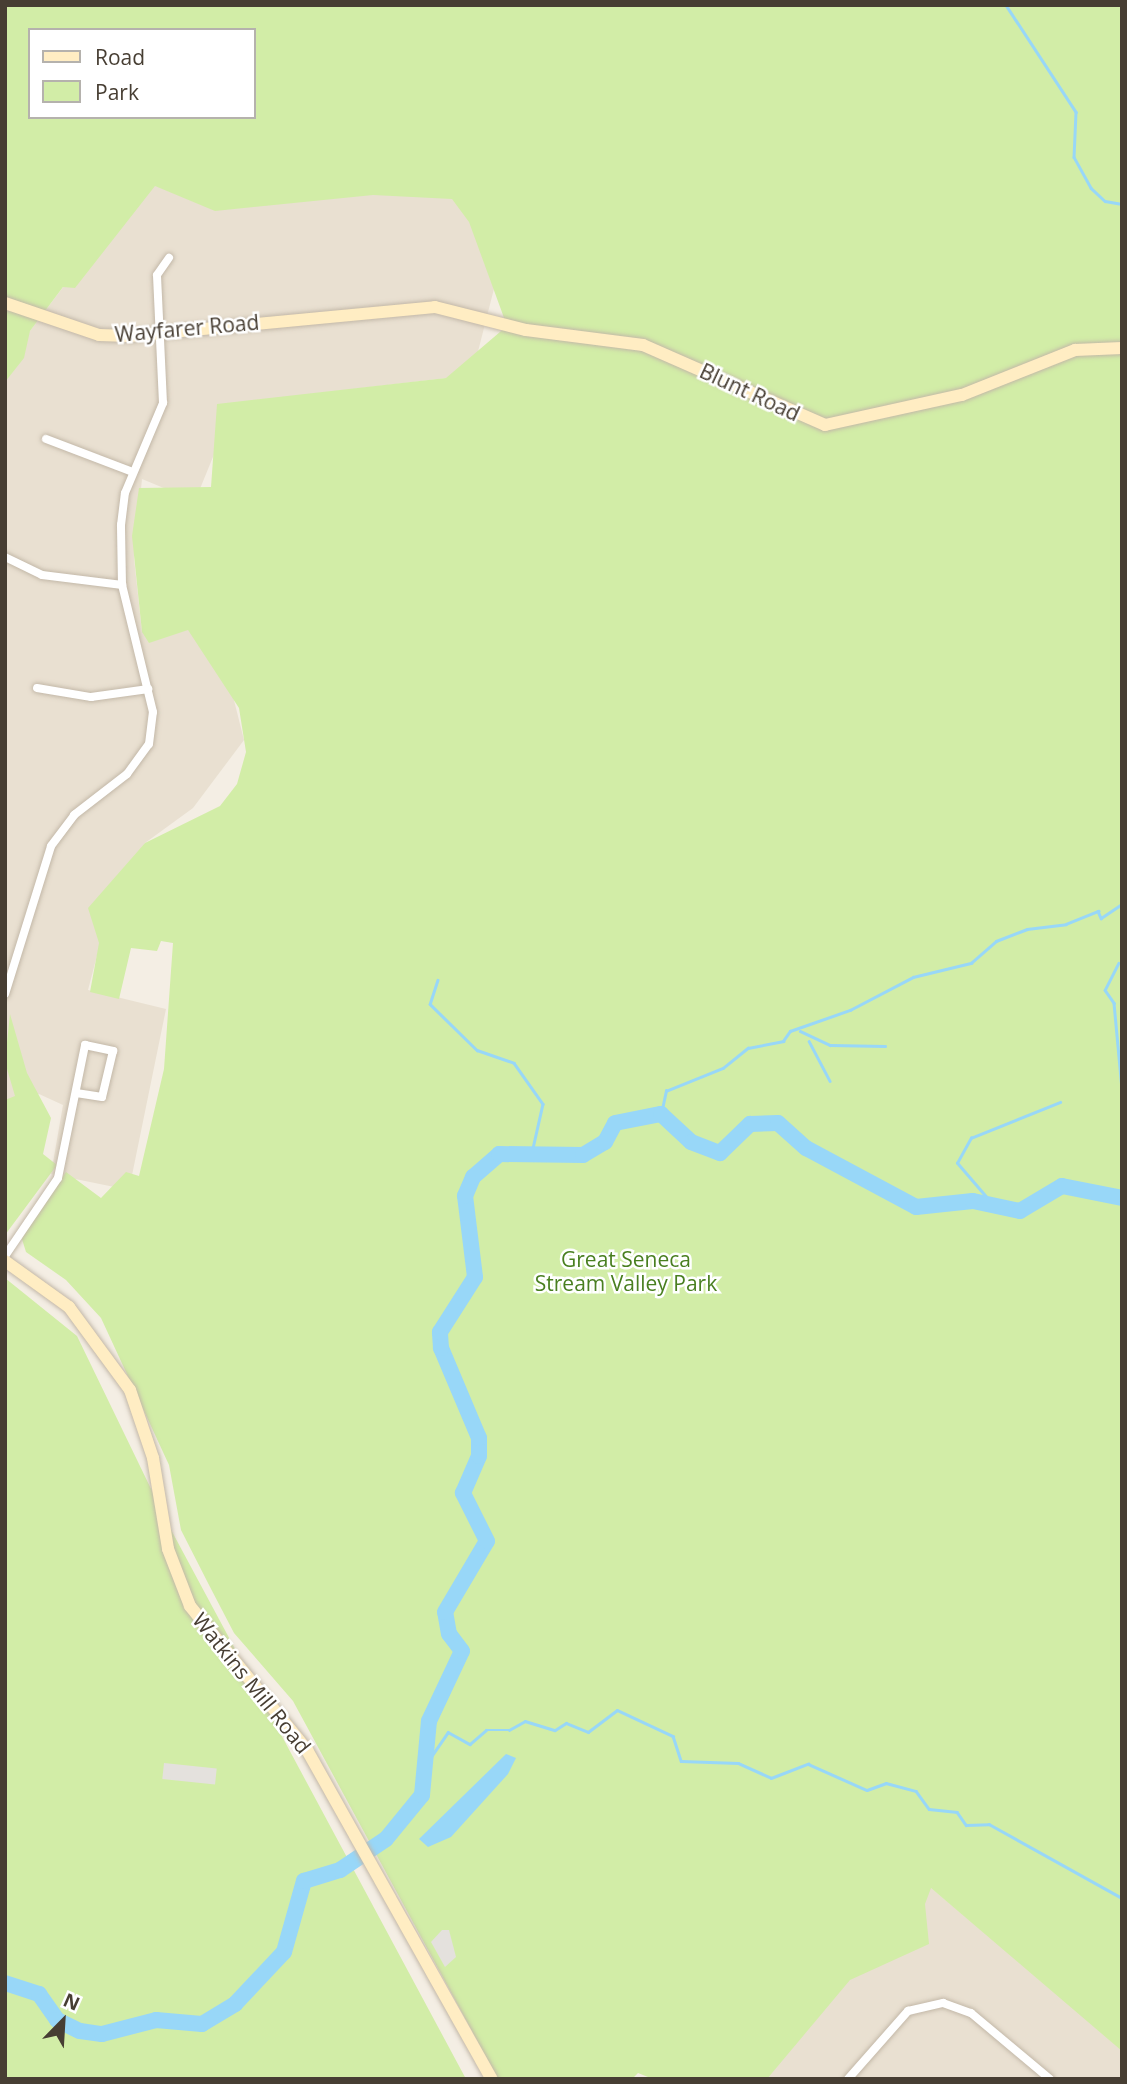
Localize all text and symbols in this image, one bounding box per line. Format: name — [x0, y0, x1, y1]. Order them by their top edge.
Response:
legend — [28, 28, 256, 119]
text: Road — [95, 43, 145, 71]
text: Park — [95, 78, 139, 106]
street label: Wayfarer Road — [114, 309, 260, 347]
street label: Blunt Road — [696, 358, 804, 426]
park label: Great Seneca Stream Valley Park — [535, 1246, 717, 1296]
street label: Watkins Mill Road — [188, 1608, 316, 1758]
north arrow — [28, 1986, 98, 2056]
text: N — [59, 1987, 84, 2017]

